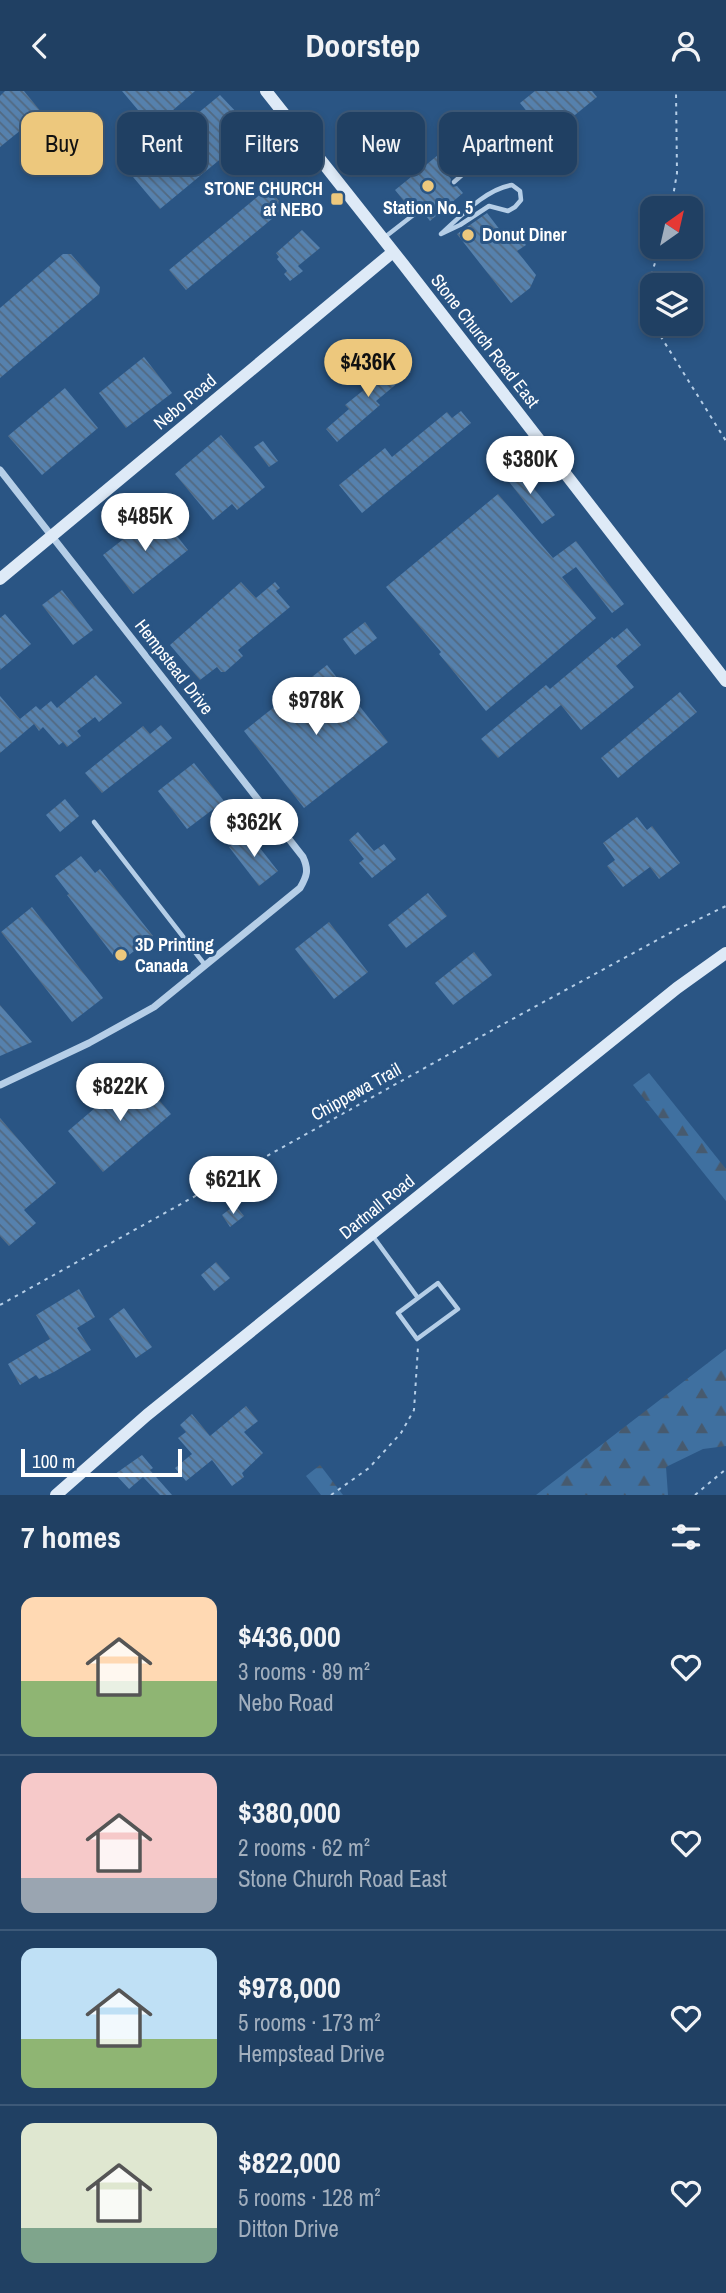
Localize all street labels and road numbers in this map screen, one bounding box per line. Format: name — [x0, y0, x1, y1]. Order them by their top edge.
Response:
street label: Stone Church Road East — [425, 269, 546, 413]
street label: Nebo Road — [148, 368, 221, 435]
street label: Hempstead Drive — [129, 614, 220, 720]
street label: Chippewa Trail — [306, 1057, 405, 1127]
street label: Dartnall Road — [334, 1169, 420, 1245]

